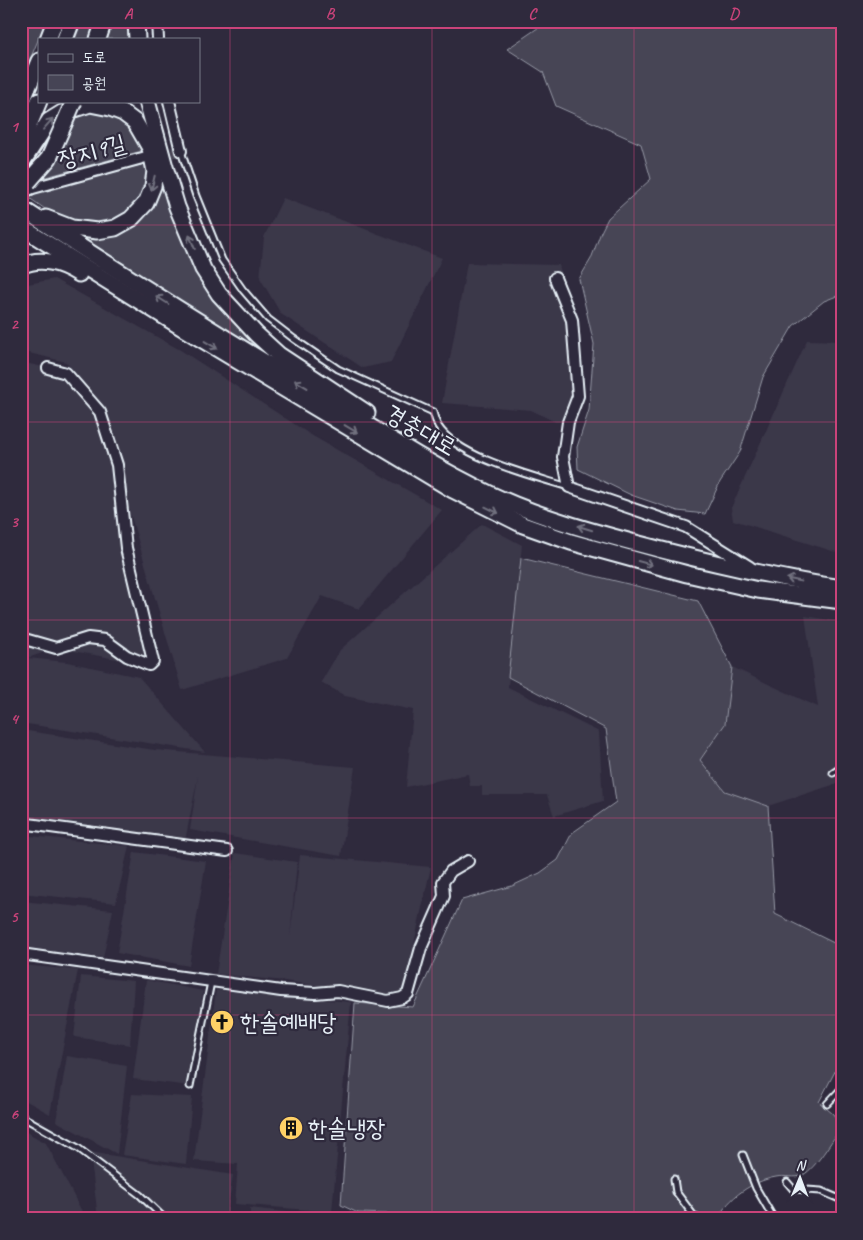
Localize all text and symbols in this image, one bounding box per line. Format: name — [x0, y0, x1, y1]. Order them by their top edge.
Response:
text: A — [124, 4, 134, 24]
text: B — [326, 4, 336, 24]
text: C — [528, 4, 538, 24]
text: D — [729, 4, 740, 24]
legend — [38, 38, 200, 102]
text: 도로 — [82, 48, 106, 67]
text: 공원 — [82, 74, 106, 93]
text: 1 — [10, 117, 19, 137]
one-way arrow — [43, 118, 54, 131]
street label: 장지9길 — [55, 128, 129, 174]
one-way arrow — [148, 174, 157, 190]
one-way arrow — [187, 235, 197, 250]
one-way arrow — [155, 294, 169, 305]
text: 2 — [10, 314, 19, 334]
one-way arrow — [204, 341, 218, 351]
one-way arrow — [294, 379, 308, 389]
street label: 경충대로 — [380, 398, 462, 462]
one-way arrow — [343, 424, 357, 434]
one-way arrow — [484, 505, 499, 515]
text: 3 — [10, 512, 19, 532]
one-way arrow — [577, 523, 593, 533]
one-way arrow — [636, 558, 652, 568]
one-way arrow — [786, 574, 802, 584]
text: 4 — [10, 709, 19, 729]
text: 5 — [11, 907, 20, 927]
place label: 한솔예배당 — [240, 1007, 337, 1037]
church icon: 한솔예배당 — [209, 1009, 235, 1035]
text: 6 — [10, 1104, 19, 1124]
place label: 한솔냉장 — [308, 1113, 385, 1143]
building icon: 한솔냉장 — [278, 1115, 304, 1141]
north arrow — [776, 1152, 826, 1202]
text: N — [796, 1157, 807, 1174]

